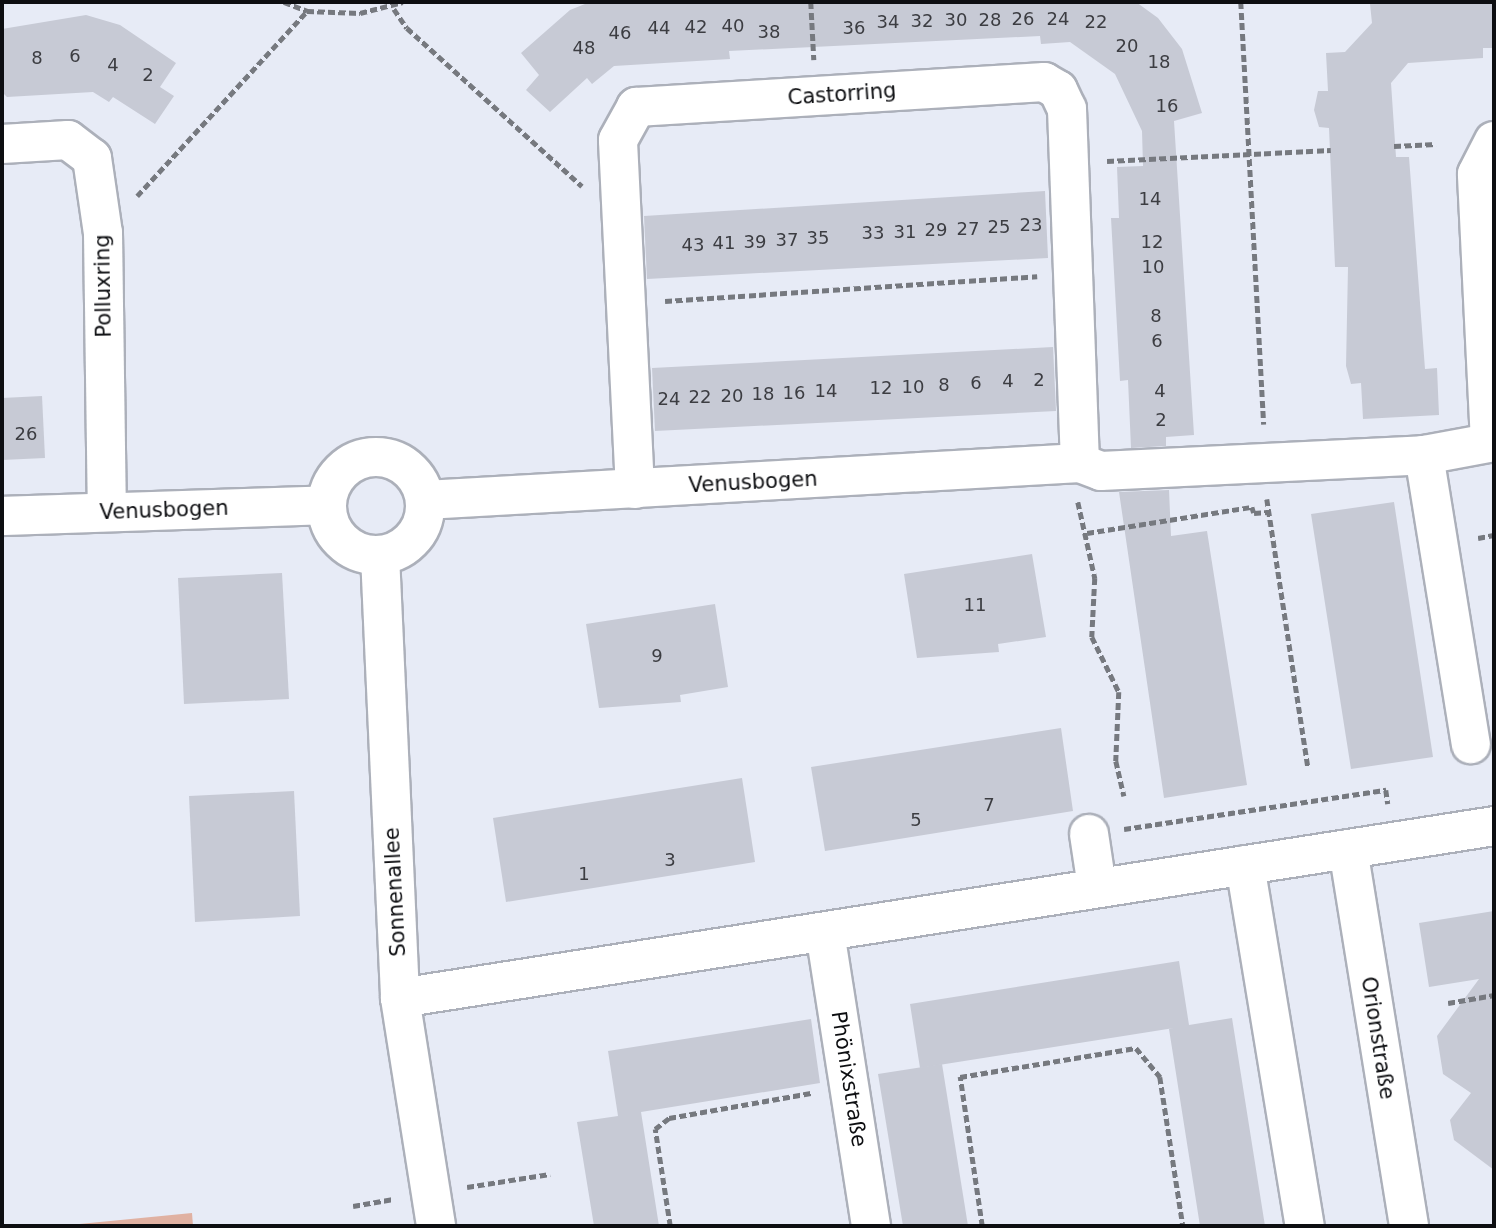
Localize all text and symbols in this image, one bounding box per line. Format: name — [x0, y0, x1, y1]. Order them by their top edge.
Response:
house number: 26 — [1012, 8, 1034, 30]
house number: 24 — [1047, 8, 1069, 30]
house number: 30 — [945, 9, 967, 31]
house number: 28 — [979, 9, 1001, 31]
house number: 32 — [911, 10, 933, 32]
house number: 34 — [877, 11, 899, 33]
house number: 22 — [1085, 11, 1107, 33]
house number: 40 — [722, 15, 744, 37]
house number: 42 — [685, 16, 707, 38]
house number: 44 — [648, 17, 670, 39]
house number: 36 — [843, 17, 865, 39]
house number: 38 — [758, 21, 780, 43]
house number: 46 — [609, 22, 631, 44]
house number: 20 — [1116, 35, 1138, 57]
house number: 48 — [573, 37, 595, 59]
house number: 6 — [69, 45, 81, 67]
house number: 8 — [31, 47, 43, 69]
house number: 18 — [1148, 51, 1170, 73]
house number: 4 — [107, 54, 119, 76]
house number: 2 — [142, 64, 154, 86]
street label: Castorring — [787, 78, 897, 110]
house number: 16 — [1156, 95, 1178, 117]
house number: 14 — [1139, 188, 1161, 210]
house number: 23 — [1020, 214, 1042, 236]
house number: 25 — [988, 216, 1010, 238]
house number: 27 — [957, 218, 979, 240]
house number: 29 — [925, 219, 947, 241]
house number: 31 — [894, 221, 916, 243]
house number: 33 — [862, 222, 884, 244]
house number: 35 — [807, 227, 829, 249]
house number: 37 — [776, 229, 798, 251]
house number: 39 — [744, 231, 766, 253]
house number: 12 — [1141, 231, 1163, 253]
house number: 41 — [713, 232, 735, 254]
street label: Polluxring — [90, 234, 116, 338]
house number: 43 — [682, 234, 704, 256]
house number: 10 — [1142, 256, 1164, 278]
house number: 8 — [1150, 305, 1162, 327]
house number: 6 — [1151, 330, 1163, 352]
house number: 2 — [1033, 369, 1045, 391]
house number: 4 — [1002, 370, 1014, 392]
house number: 6 — [970, 372, 982, 394]
house number: 8 — [938, 374, 950, 396]
house number: 10 — [902, 376, 924, 398]
house number: 12 — [870, 377, 892, 399]
house number: 14 — [815, 380, 837, 402]
house number: 4 — [1154, 380, 1166, 402]
house number: 16 — [783, 382, 805, 404]
house number: 18 — [752, 383, 774, 405]
house number: 20 — [721, 385, 743, 407]
house number: 22 — [689, 386, 711, 408]
house number: 24 — [658, 388, 680, 410]
house number: 2 — [1155, 409, 1167, 431]
house number: 26 — [15, 423, 37, 445]
street label: Venusbogen — [688, 466, 818, 498]
street label: Venusbogen — [99, 495, 229, 525]
house number: 11 — [964, 594, 986, 616]
house number: 9 — [651, 645, 663, 667]
house number: 7 — [983, 794, 995, 816]
house number: 5 — [910, 809, 922, 831]
street label: Sonnenallee — [379, 827, 411, 957]
house number: 3 — [664, 849, 676, 871]
house number: 1 — [578, 863, 590, 885]
street label: Orionstraße — [1356, 975, 1400, 1101]
street label: Phönixstraße — [826, 1009, 872, 1149]

